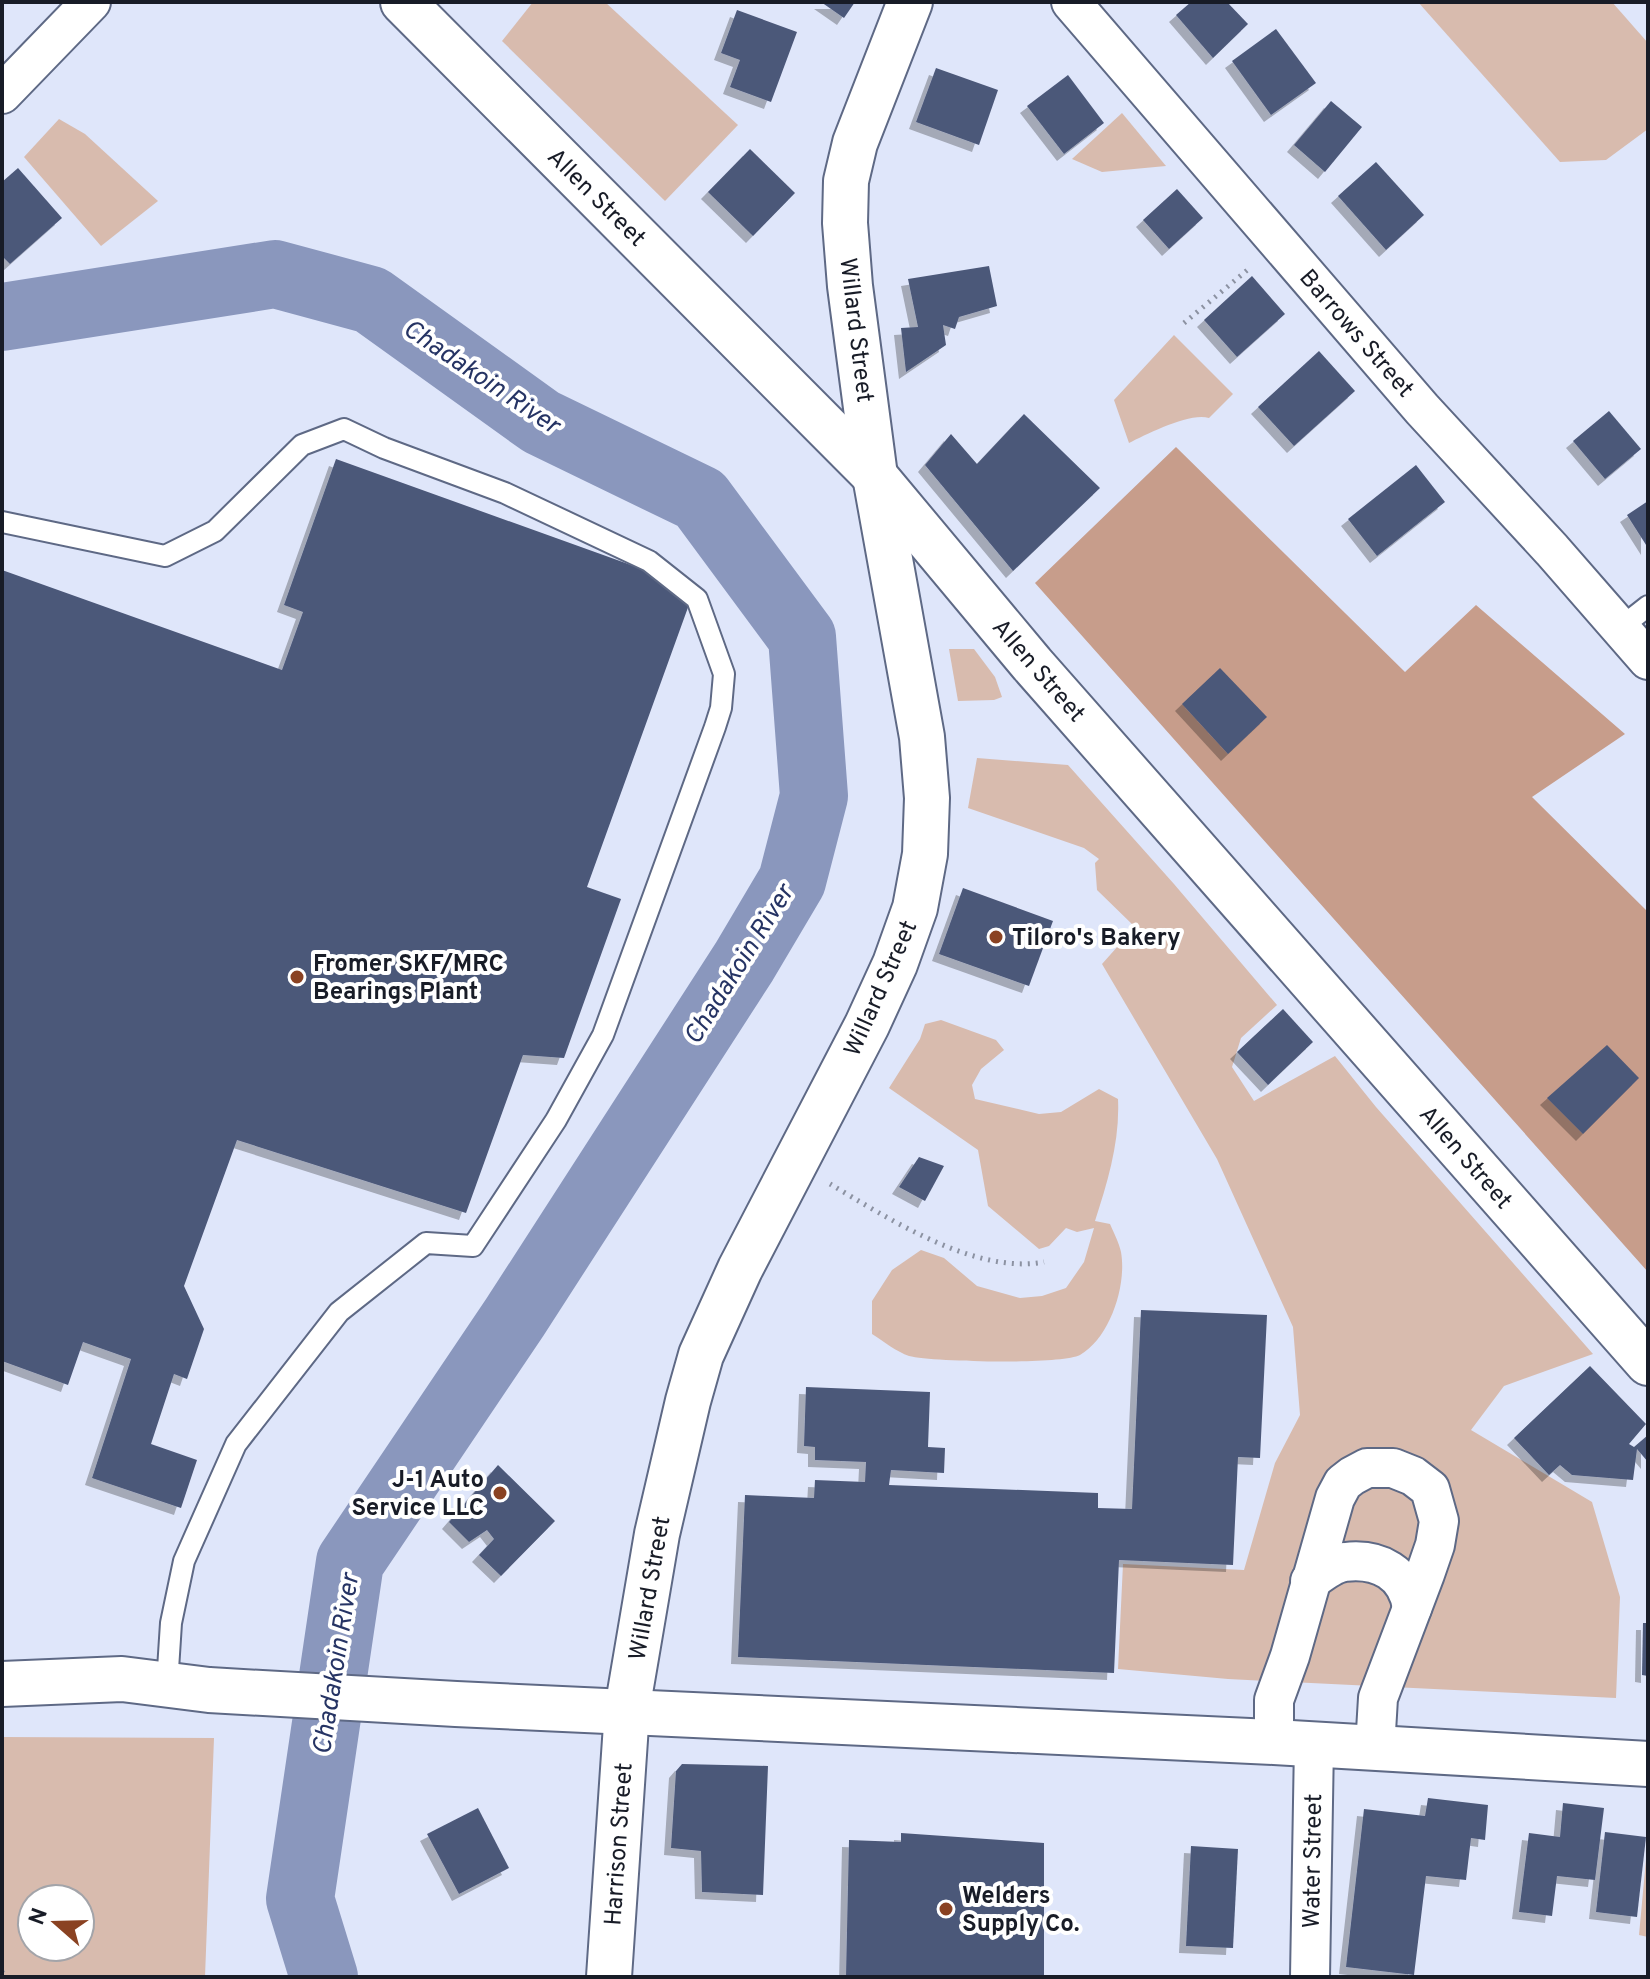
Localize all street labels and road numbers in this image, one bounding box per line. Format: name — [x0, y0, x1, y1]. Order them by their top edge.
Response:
street label: Allen Street — [540, 143, 651, 254]
street label: Willard Street — [831, 256, 879, 404]
street label: Barrows Street — [1292, 264, 1419, 405]
street label: Allen Street — [984, 613, 1091, 729]
street label: Willard Street — [838, 916, 925, 1061]
street label: Allen Street — [1411, 1100, 1518, 1216]
street label: Willard Street — [624, 1514, 678, 1663]
street label: Harrison Street — [599, 1762, 641, 1927]
street label: Water Street — [1298, 1793, 1330, 1929]

